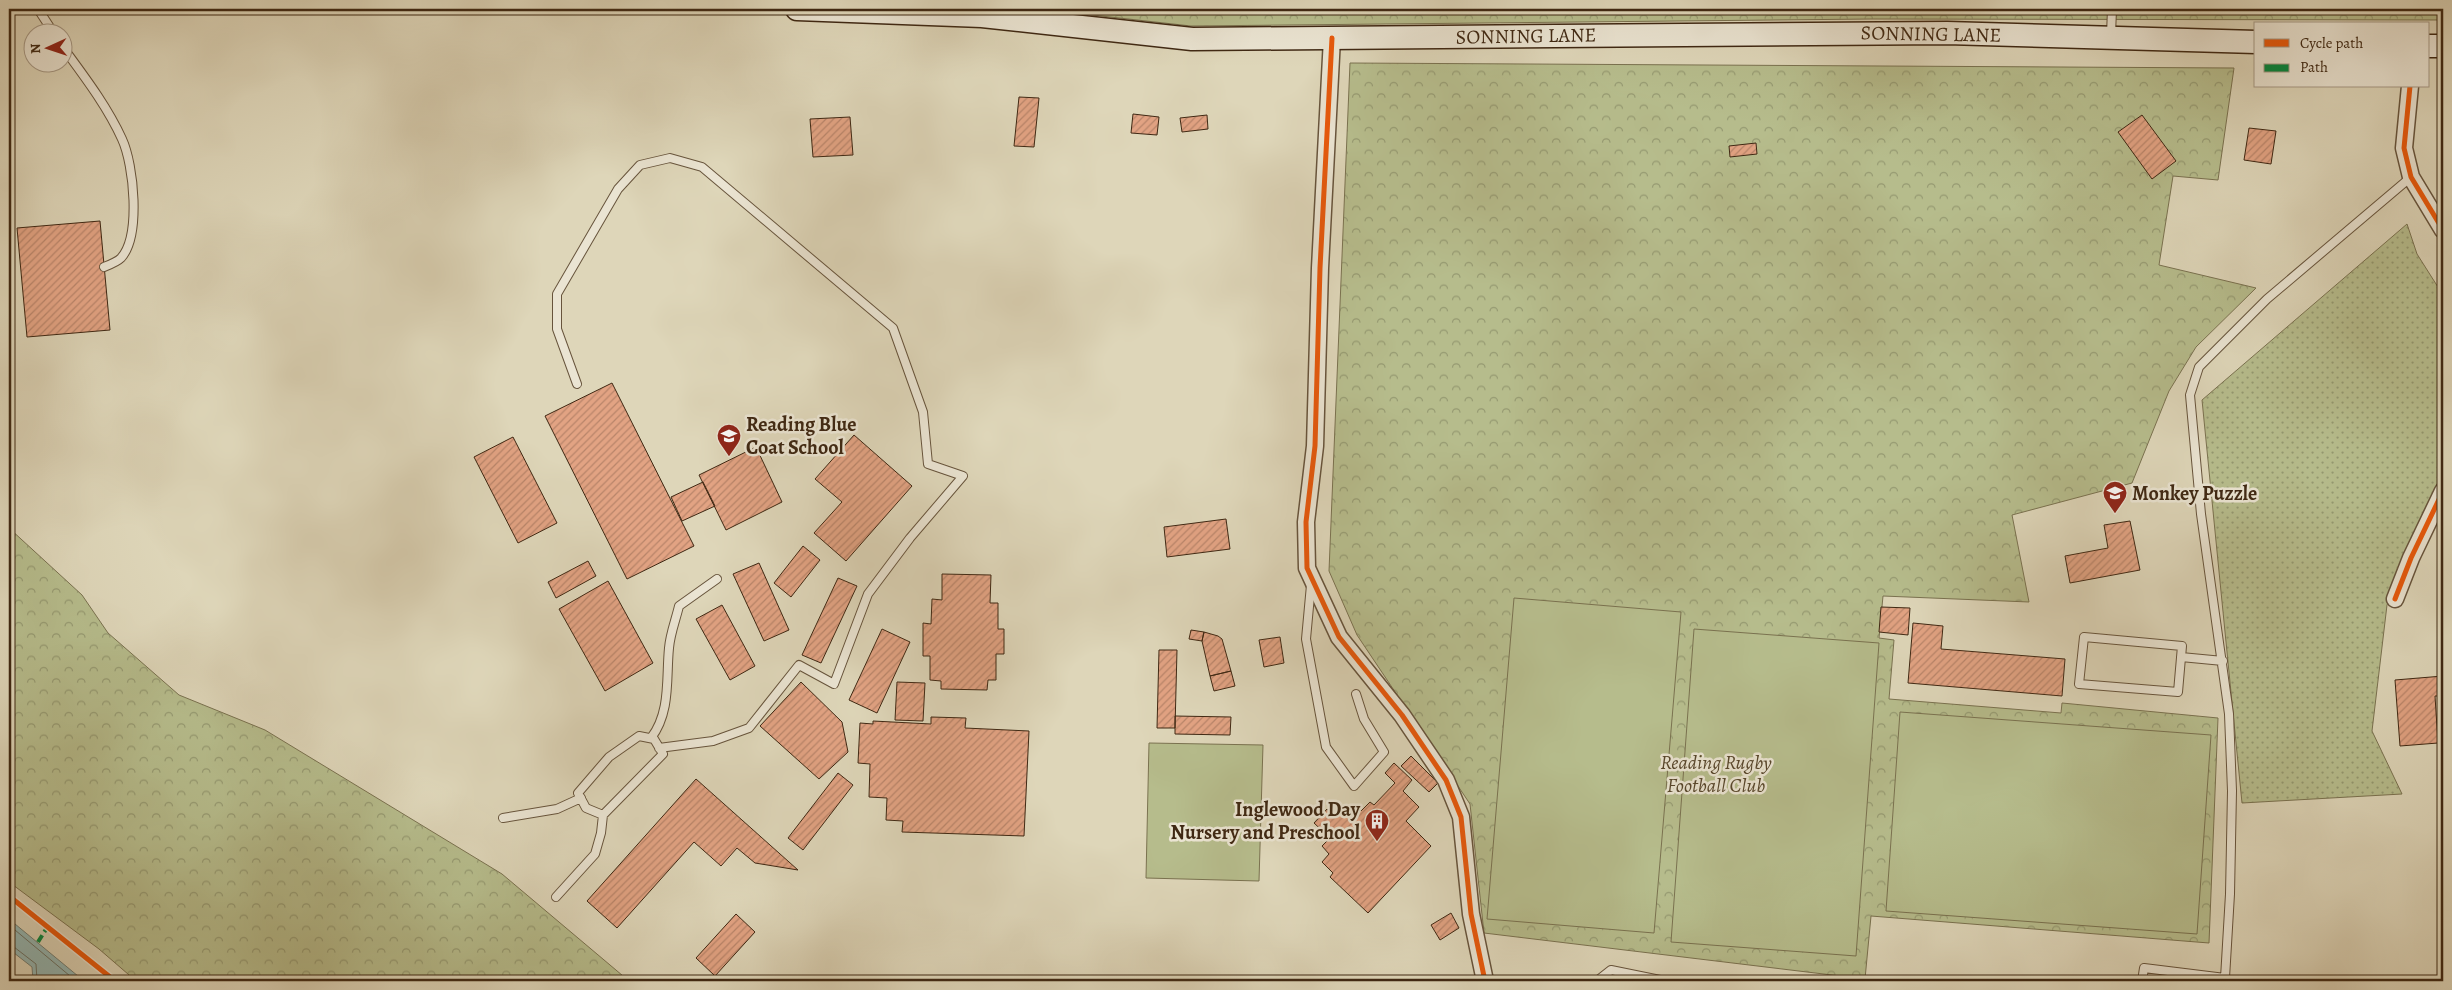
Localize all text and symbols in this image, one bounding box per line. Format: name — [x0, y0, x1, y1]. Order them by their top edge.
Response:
street label: SONNING LANE — [1860, 19, 2002, 49]
street label: SONNING LANE — [1455, 21, 1597, 51]
north arrow — [22, 22, 72, 72]
legend — [2254, 22, 2430, 88]
text: Cycle path — [2300, 33, 2363, 53]
text: N — [26, 43, 45, 54]
text: Path — [2300, 57, 2328, 77]
place label: Reading Blue Coat School — [746, 411, 857, 461]
school or university icon: Reading Blue Coat School — [716, 423, 742, 457]
school or university icon: Monkey Puzzle — [2102, 480, 2128, 514]
place label: Monkey Puzzle — [2132, 480, 2257, 507]
park label: Reading Rugby Football Club — [1660, 749, 1772, 799]
place label: Inglewood Day Nursery and Preschool — [1171, 796, 1361, 846]
building icon: Inglewood Day Nursery and Preschool — [1364, 808, 1390, 842]

